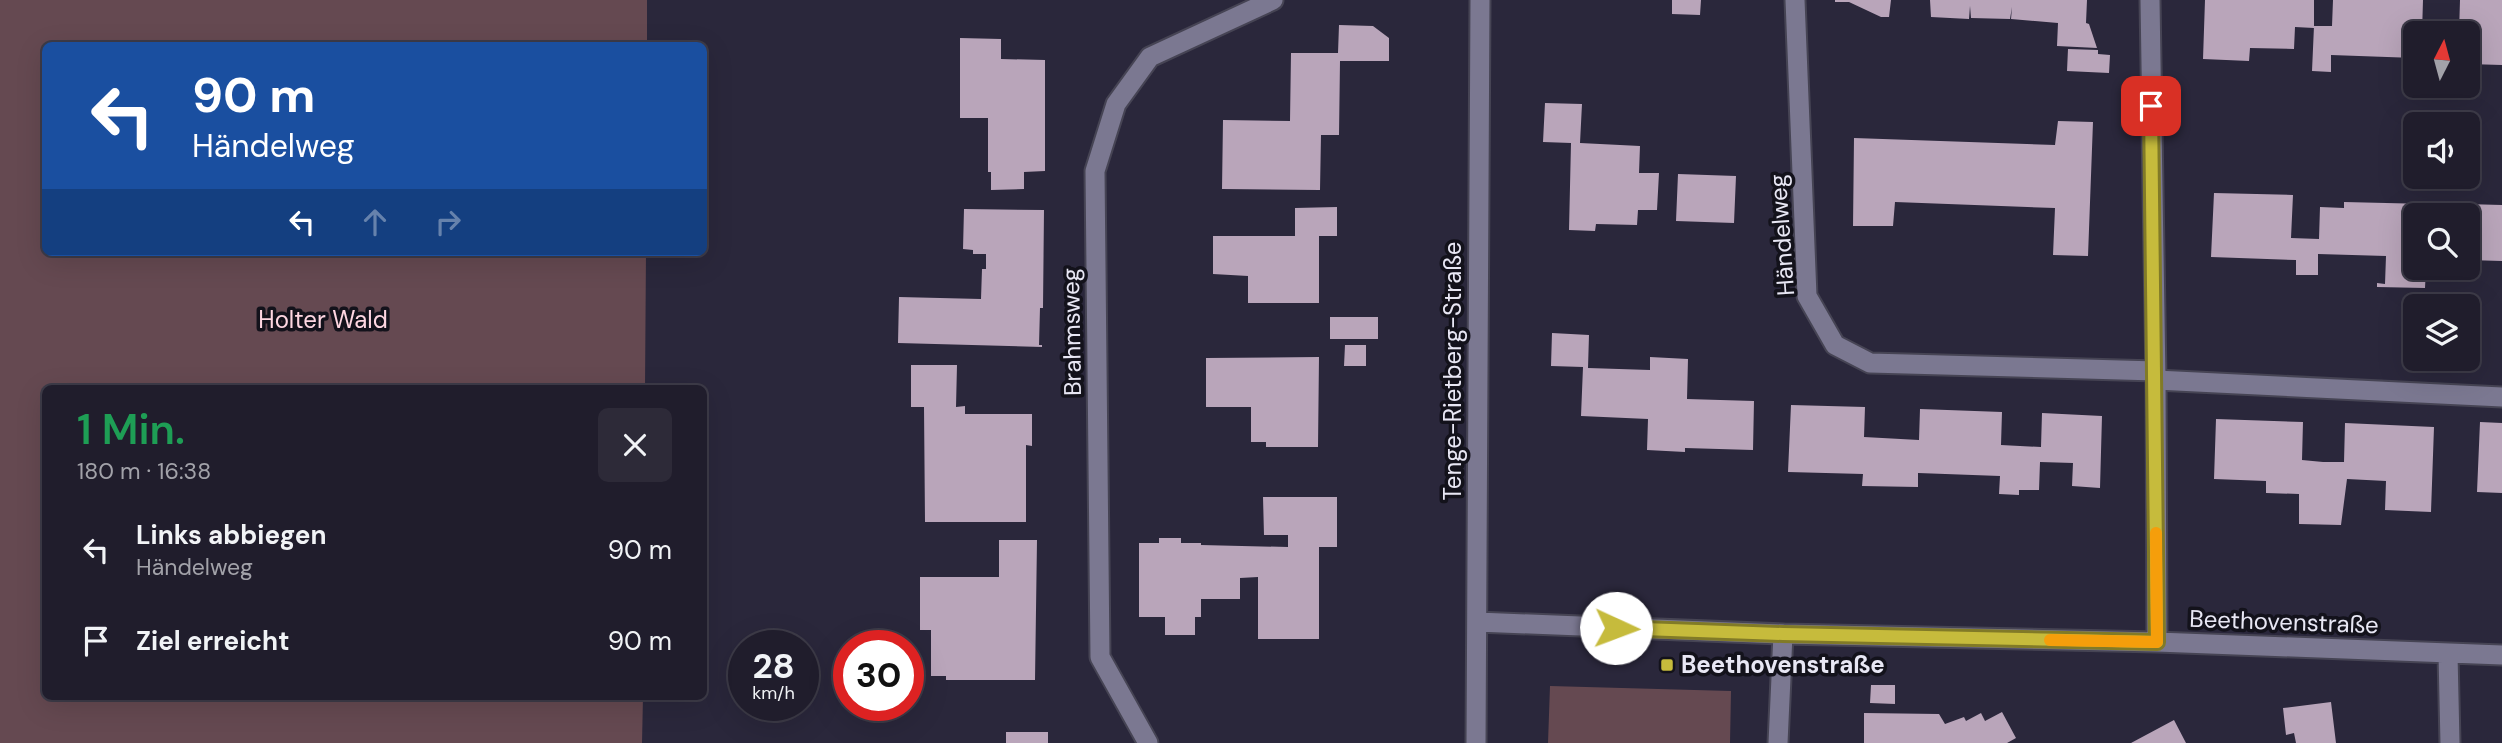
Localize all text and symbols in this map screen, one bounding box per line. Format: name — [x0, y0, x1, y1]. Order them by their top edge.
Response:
north arrow — [2403, 21, 2480, 98]
map controls — [2403, 21, 2480, 371]
text: 90 m — [192, 63, 315, 127]
icon: left — [77, 70, 168, 161]
pin — [2121, 76, 2181, 136]
icon: arrive — [2132, 87, 2170, 125]
button: sound — [2403, 112, 2480, 189]
text: Händelweg — [192, 125, 355, 167]
street label: Händelweg — [1762, 173, 1801, 297]
icon: left — [283, 203, 321, 241]
icon: ahead — [356, 203, 394, 241]
icon: right — [429, 203, 467, 241]
button: search — [2403, 203, 2480, 280]
street label: Tenge-Rietberg-Straße — [1437, 242, 1468, 500]
street label: Brahmsweg — [1055, 268, 1088, 396]
button: layers — [2403, 294, 2480, 371]
park label: Holter Wald — [258, 304, 388, 335]
text: 1 Min. — [77, 402, 185, 457]
button: close — [598, 408, 672, 482]
text: 180 m · 16:38 — [77, 456, 211, 486]
text: Links abbiegen — [136, 518, 326, 552]
icon: left — [77, 531, 115, 569]
text: 90 m — [608, 533, 672, 567]
text: Händelweg — [136, 552, 253, 582]
position arrow — [1579, 591, 1653, 665]
street label: Beethovenstraße — [2189, 603, 2379, 640]
icon: arrive — [77, 622, 115, 660]
text: Ziel erreicht — [136, 624, 289, 658]
text: 90 m — [608, 624, 672, 658]
speed limit sign: 30 — [833, 630, 924, 721]
text: 28 — [752, 643, 795, 689]
place label: Beethovenstraße — [1681, 649, 1885, 680]
marker: Beethovenstraße — [1659, 657, 1675, 673]
text: km/h — [752, 681, 795, 705]

